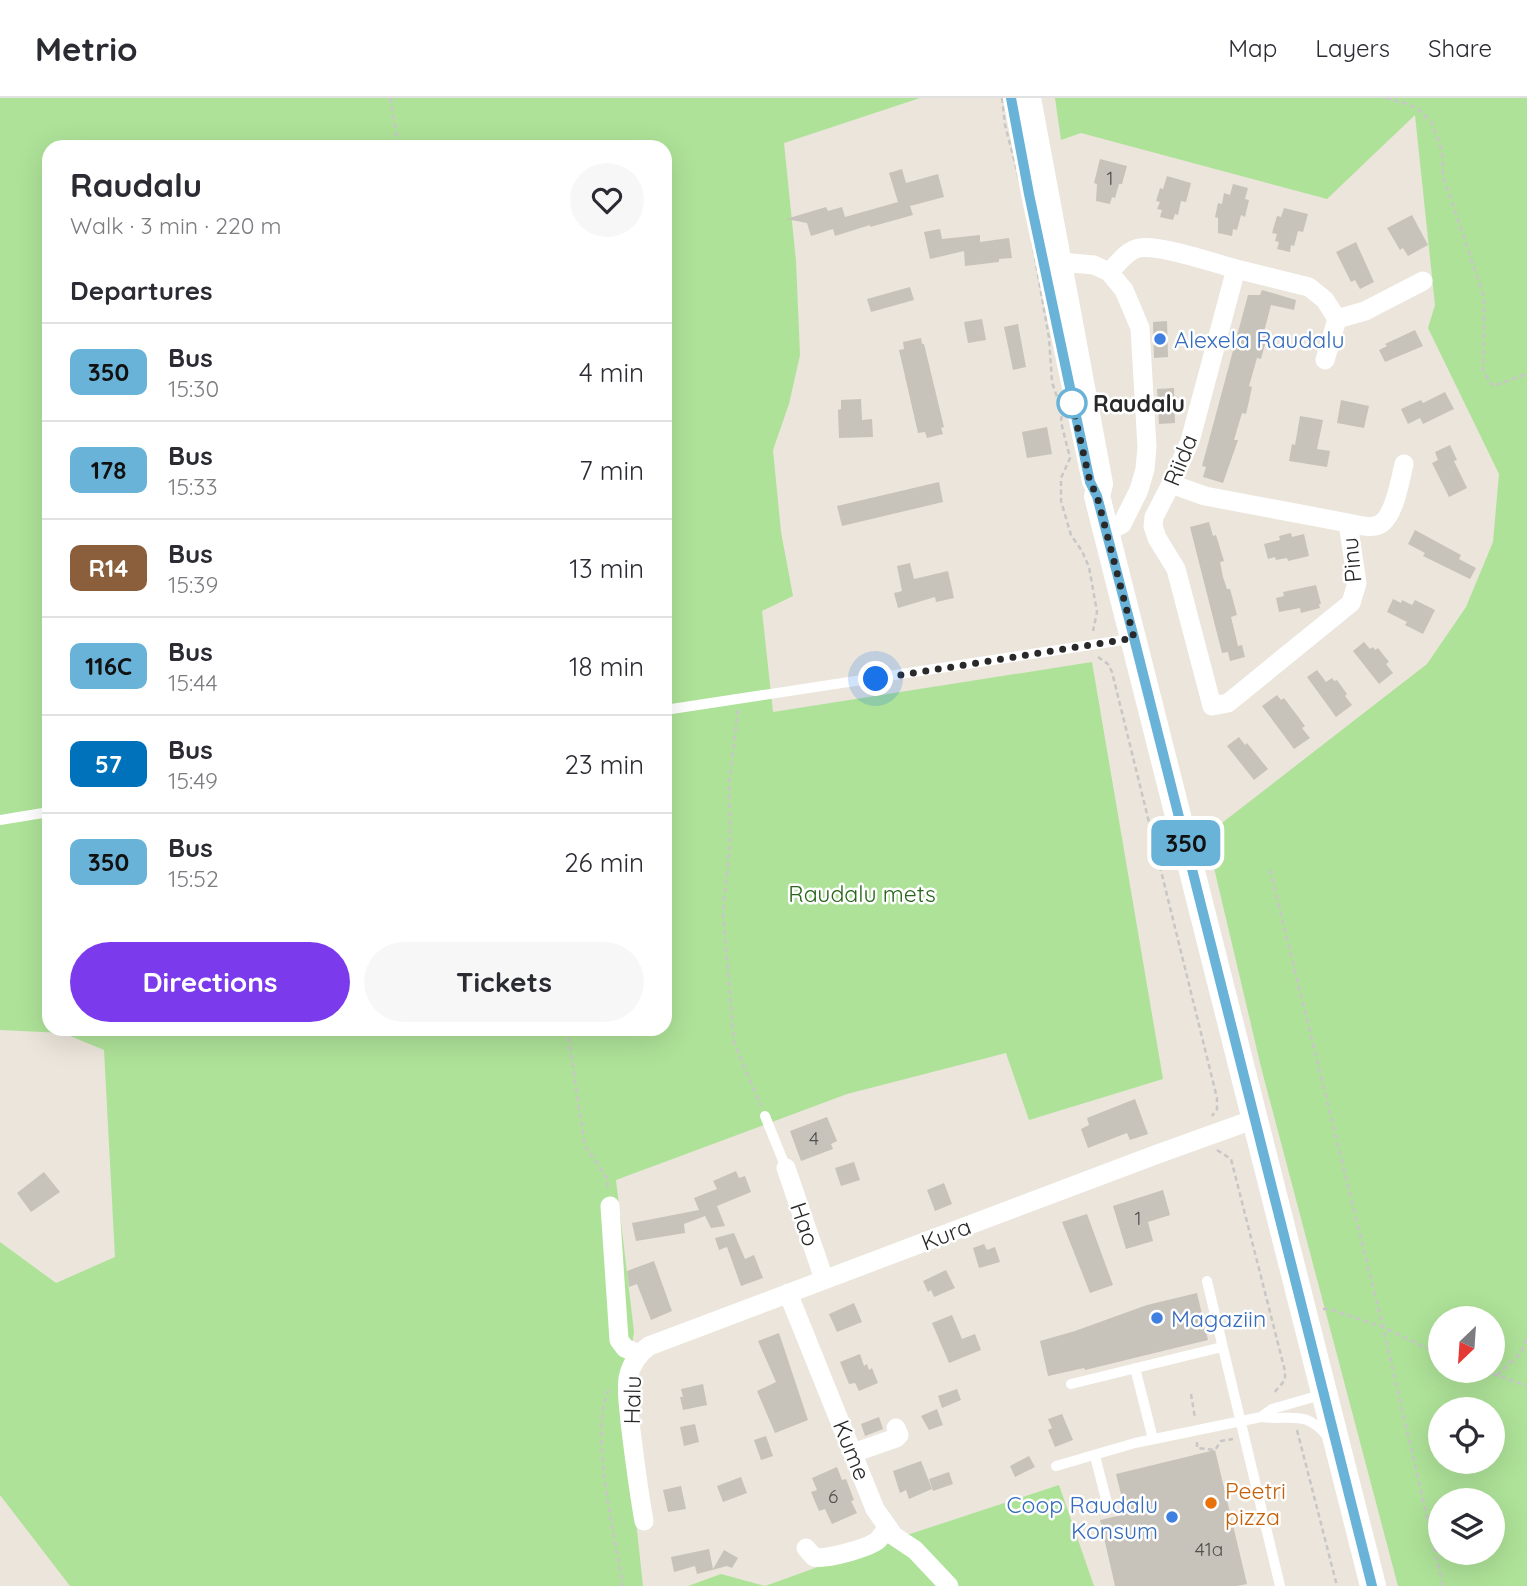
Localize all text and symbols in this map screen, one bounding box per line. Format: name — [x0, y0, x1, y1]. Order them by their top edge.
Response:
text: Metrio — [35, 28, 138, 69]
text: Map — [1228, 33, 1277, 63]
text: Layers — [1315, 33, 1390, 63]
text: Share — [1428, 33, 1492, 63]
button: heart — [570, 163, 644, 237]
text: Raudalu — [70, 164, 202, 205]
house number: 1 — [1106, 166, 1114, 190]
text: Walk · 3 min · 220 m — [70, 211, 282, 240]
text: Departures — [70, 274, 213, 307]
place label: Alexela Raudalu — [1174, 325, 1345, 354]
marker: Alexela Raudalu — [1152, 331, 1168, 347]
text: Bus — [168, 341, 213, 374]
text: 4 min — [579, 356, 644, 389]
text: 350 — [88, 357, 129, 387]
text: 15:30 — [168, 374, 219, 403]
marker: Raudalu — [1057, 388, 1087, 418]
place label: Raudalu — [1093, 389, 1185, 418]
street label: Riida — [1157, 430, 1203, 490]
text: Bus — [168, 439, 213, 472]
text: 7 min — [579, 454, 644, 487]
text: 178 — [91, 455, 126, 485]
text: 15:33 — [168, 472, 217, 501]
street label: Pinu — [1335, 536, 1367, 584]
text: Bus — [168, 537, 213, 570]
text: 13 min — [569, 552, 644, 585]
text: R14 — [89, 553, 128, 583]
text: 15:39 — [168, 570, 218, 599]
text: Bus — [168, 635, 213, 668]
text: 18 min — [569, 650, 644, 683]
text: 116C — [85, 651, 132, 681]
your location — [858, 661, 893, 696]
text: 15:44 — [168, 668, 218, 697]
text: Bus — [168, 733, 213, 766]
text: 23 min — [565, 748, 644, 781]
text: 57 — [95, 749, 122, 779]
text: 15:49 — [168, 766, 218, 795]
line badge: 350 — [1146, 820, 1226, 866]
text: 350 — [1165, 828, 1207, 858]
text: Bus — [168, 831, 213, 864]
text: 26 min — [564, 846, 644, 879]
text: 350 — [88, 847, 129, 877]
text: 15:52 — [168, 864, 219, 893]
park label: Raudalu mets — [788, 879, 936, 908]
button: Directions — [70, 942, 350, 1022]
button: Tickets — [364, 942, 644, 1022]
house number: 4 — [809, 1126, 819, 1150]
street label: Hao — [784, 1198, 826, 1250]
house number: 1 — [1134, 1206, 1142, 1230]
street label: Kura — [917, 1211, 975, 1257]
place label: Magaziin — [1171, 1304, 1266, 1333]
north arrow — [1428, 1306, 1505, 1382]
map controls — [1428, 1306, 1505, 1565]
marker: Magaziin — [1149, 1310, 1165, 1326]
street label: Halu — [617, 1375, 647, 1425]
button: locate — [1428, 1397, 1505, 1474]
street label: Kume — [827, 1416, 877, 1484]
place label: Peetri pizza — [1225, 1476, 1286, 1531]
house number: 6 — [828, 1484, 838, 1508]
button: layers — [1428, 1488, 1505, 1565]
place label: Coop Raudalu Konsum — [1007, 1490, 1158, 1545]
marker: Peetri pizza — [1203, 1495, 1219, 1511]
marker: Coop Raudalu Konsum — [1164, 1509, 1180, 1525]
house number: 41a — [1195, 1537, 1223, 1561]

